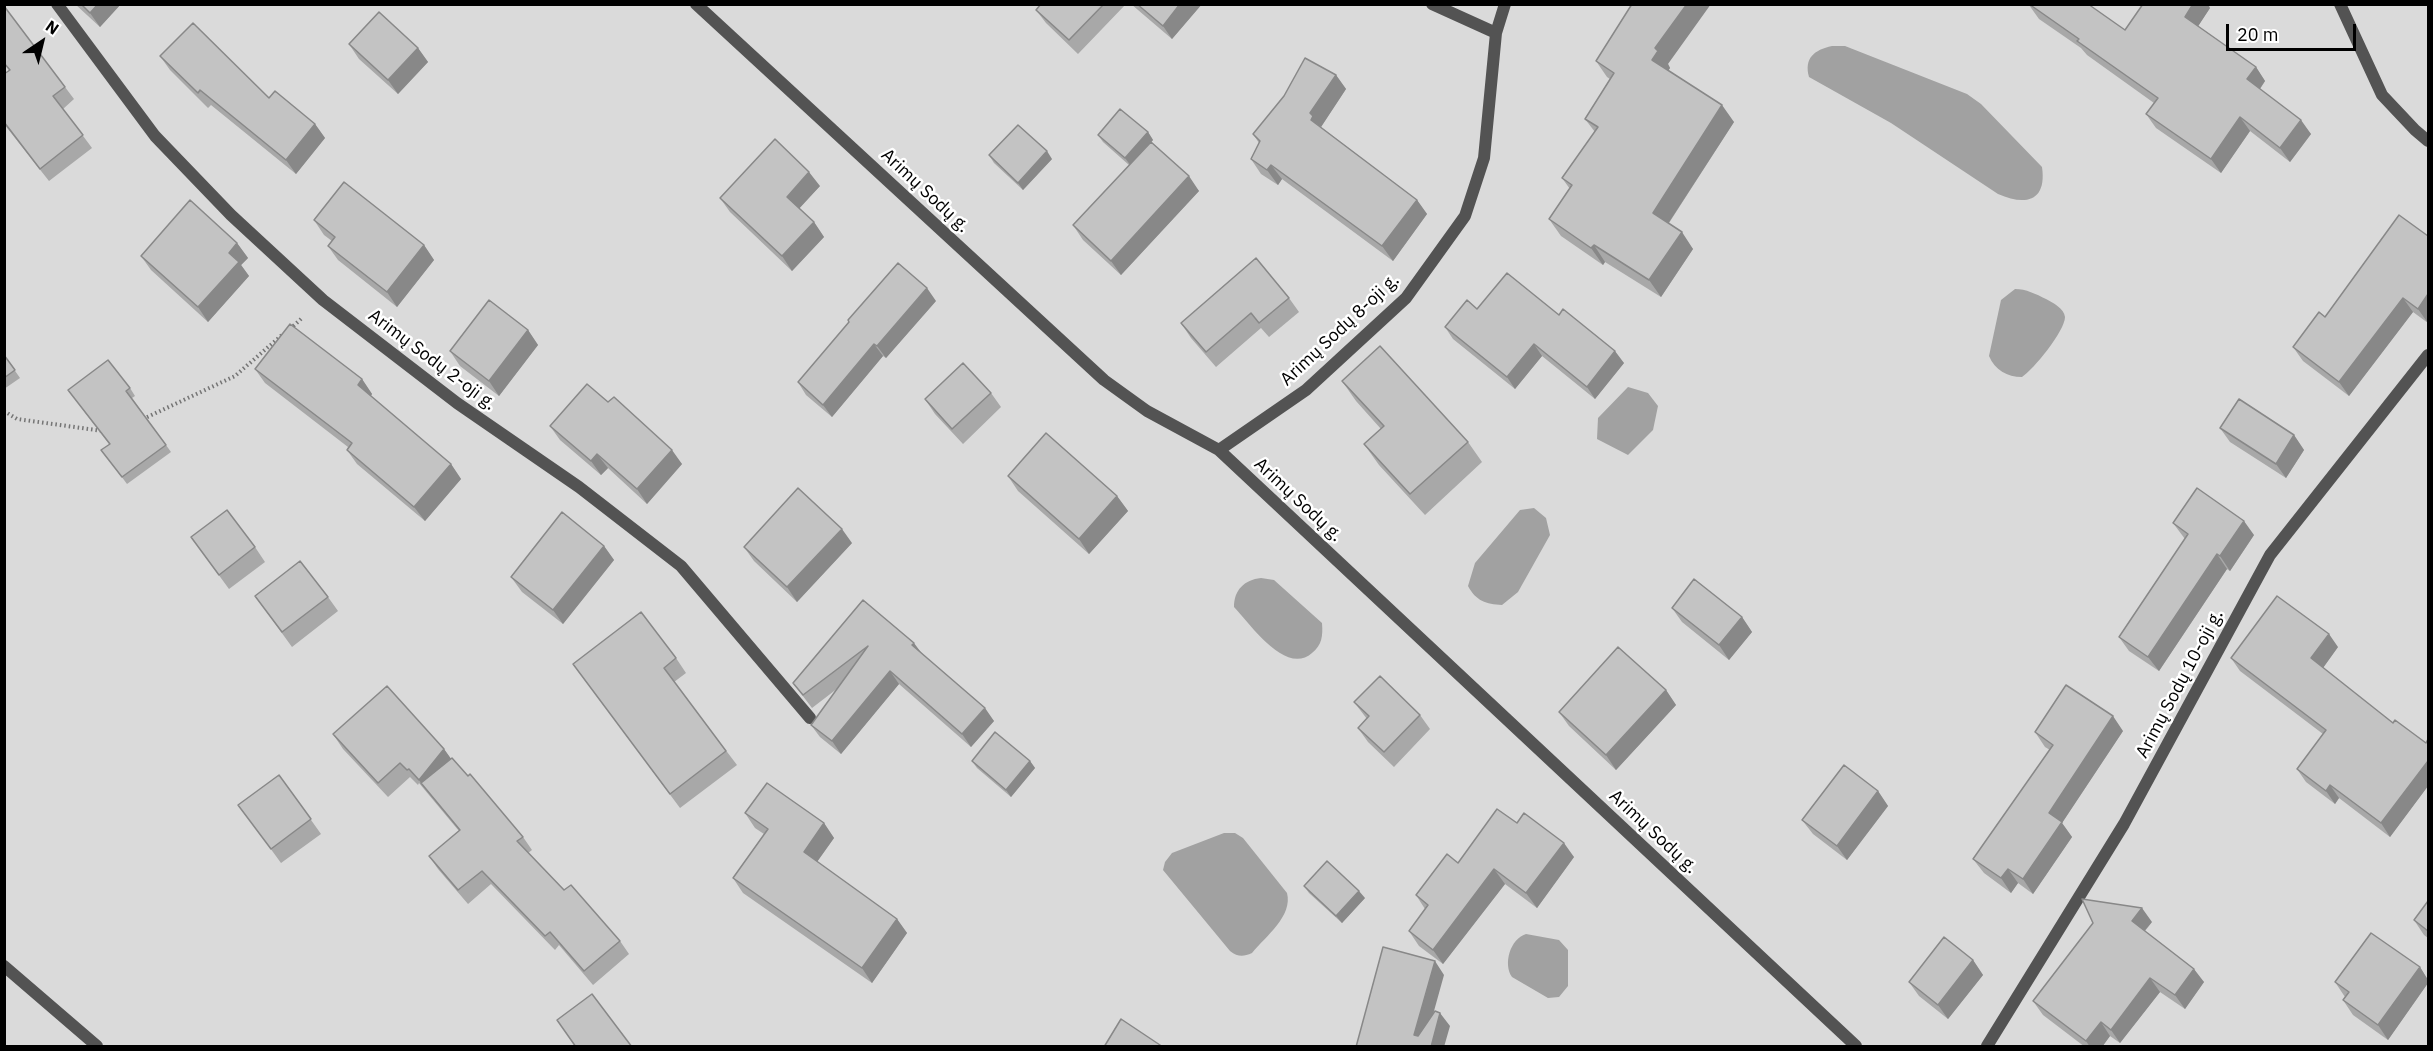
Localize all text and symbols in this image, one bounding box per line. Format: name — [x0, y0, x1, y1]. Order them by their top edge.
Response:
north arrow — [12, 12, 72, 72]
scale bar — [2229, 12, 2360, 50]
text: N — [42, 16, 63, 39]
text: 20 m — [2237, 23, 2279, 46]
street label: Arimų Sodų g. — [876, 145, 974, 237]
street label: Arimų Sodų 8-oji g. — [1276, 269, 1404, 391]
street label: Arimų Sodų 2-oji g. — [364, 305, 500, 415]
street label: Arimų Sodų g. — [1249, 454, 1347, 546]
street label: Arimų Sodų 10-oji g. — [2132, 606, 2228, 762]
street label: Arimų Sodų g. — [1604, 786, 1702, 878]

